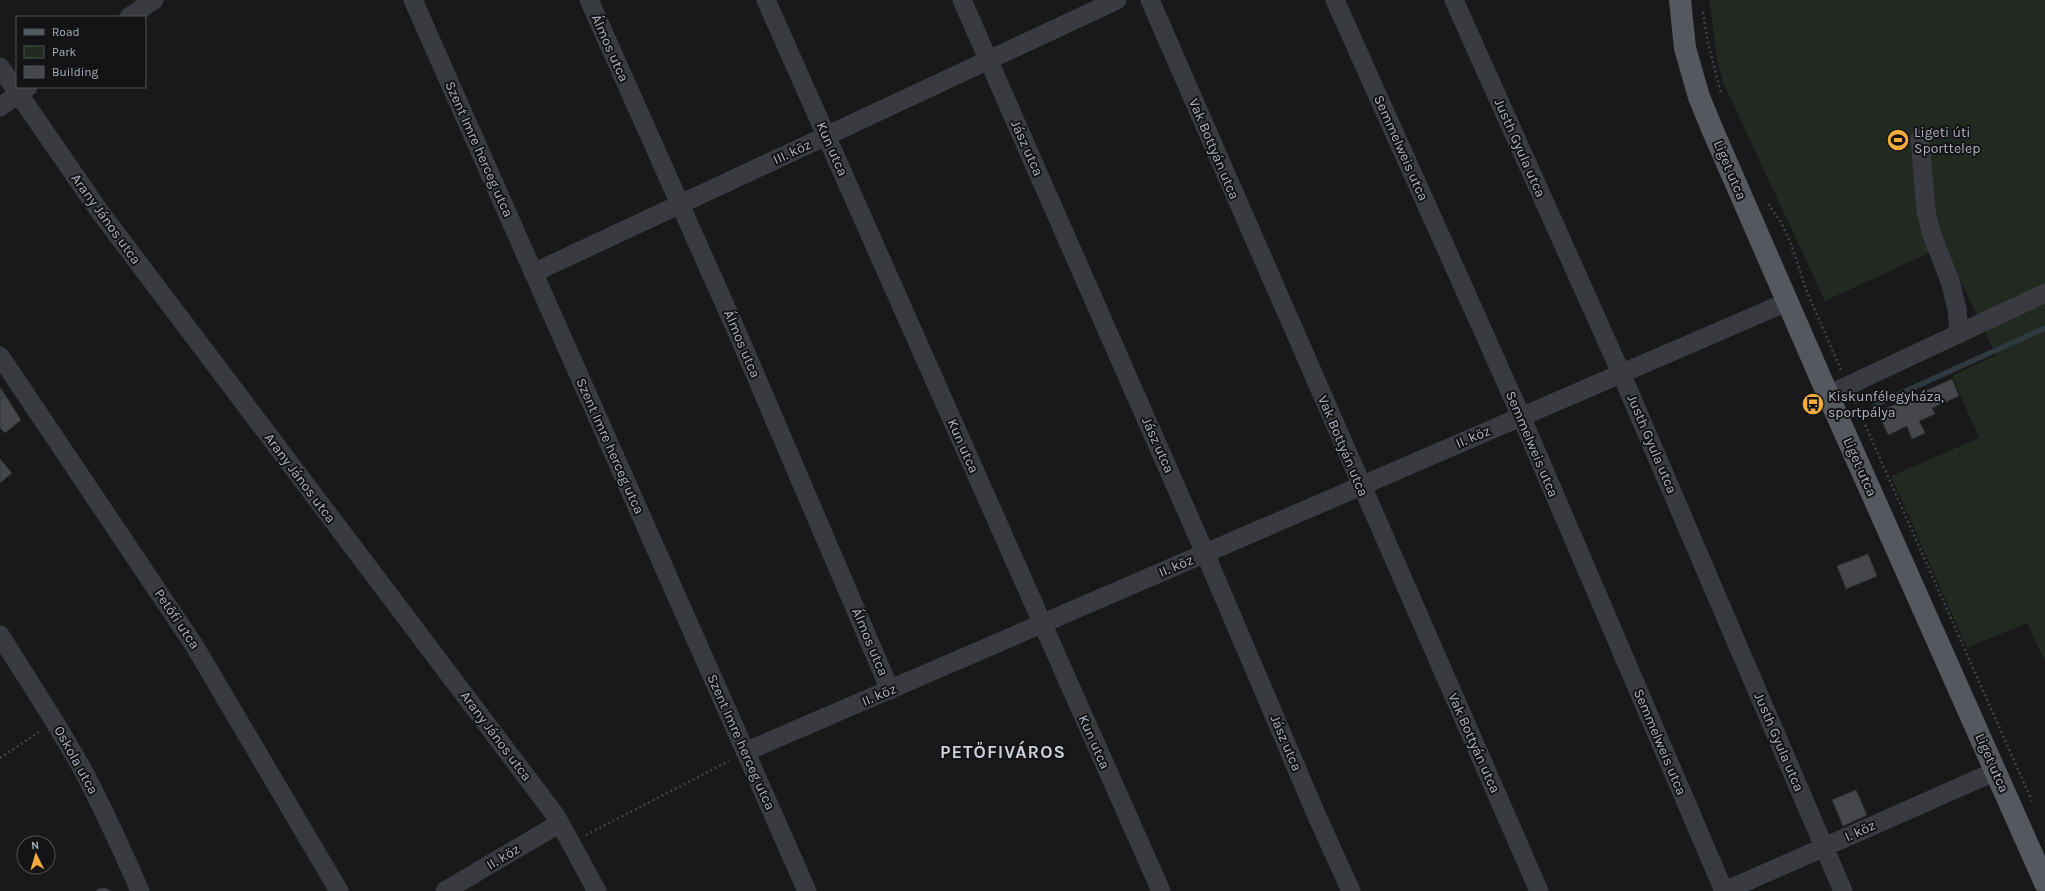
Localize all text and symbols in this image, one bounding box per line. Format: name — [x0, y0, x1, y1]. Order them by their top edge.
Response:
street label: Álmos utca — [588, 11, 633, 84]
legend — [16, 16, 146, 88]
text: Road — [52, 25, 80, 39]
text: Park — [52, 45, 77, 59]
text: Building — [52, 65, 99, 79]
street label: Szent Imre herceg utca — [441, 78, 517, 220]
street label: Semmelweis utca — [1370, 93, 1432, 203]
street label: Vak Bottyán utca — [1185, 96, 1243, 202]
street label: Justh Gyula utca — [1491, 96, 1549, 200]
street label: Jász utca — [1007, 117, 1047, 179]
street label: Kun utca — [813, 119, 851, 179]
place label: Ligeti úti Sporttelep — [1914, 124, 1980, 157]
sports icon: Ligeti úti Sporttelep — [1885, 127, 1911, 153]
street label: III. köz — [770, 136, 814, 168]
street label: Liget utca — [1710, 138, 1750, 202]
street label: Arany János utca — [67, 170, 145, 268]
street label: Álmos utca — [720, 307, 765, 380]
street label: Szent Imre herceg utca — [572, 375, 648, 517]
street label: Semmelweis utca — [1502, 388, 1562, 500]
place label: Kiskunfélegyháza, sportpálya — [1828, 388, 1944, 421]
bus stop icon: Kiskunfélegyháza, sportpálya — [1800, 391, 1826, 417]
street label: Justh Gyula utca — [1623, 392, 1681, 496]
street label: Vak Bottyán utca — [1314, 393, 1372, 499]
street label: Jász utca — [1138, 414, 1178, 476]
street label: Kun utca — [944, 416, 982, 476]
street label: II. köz — [1453, 422, 1493, 452]
street label: Arany János utca — [261, 430, 339, 526]
street label: Liget utca — [1839, 435, 1881, 499]
street label: II. köz — [1156, 551, 1196, 581]
street label: Petőfi utca — [151, 586, 203, 652]
street label: Álmos utca — [848, 605, 893, 678]
street label: Szent Imre herceg utca — [703, 671, 779, 813]
street label: II. köz — [859, 680, 899, 710]
street label: Semmelweis utca — [1630, 686, 1690, 798]
street label: Arany János utca — [457, 688, 535, 784]
street label: Vak Bottyán utca — [1444, 690, 1504, 796]
street label: Justh Gyula utca — [1750, 690, 1808, 794]
street label: Kun utca — [1075, 712, 1113, 772]
street label: Jász utca — [1267, 712, 1305, 774]
street label: Oskola utca — [50, 723, 102, 797]
street label: Liget utca — [1971, 731, 2013, 795]
district label: PETŐFIVÁROS — [940, 740, 1066, 763]
street label: I. köz — [1842, 817, 1878, 845]
north arrow — [16, 835, 56, 875]
text: N — [31, 839, 40, 852]
street label: II. köz — [483, 840, 523, 874]

